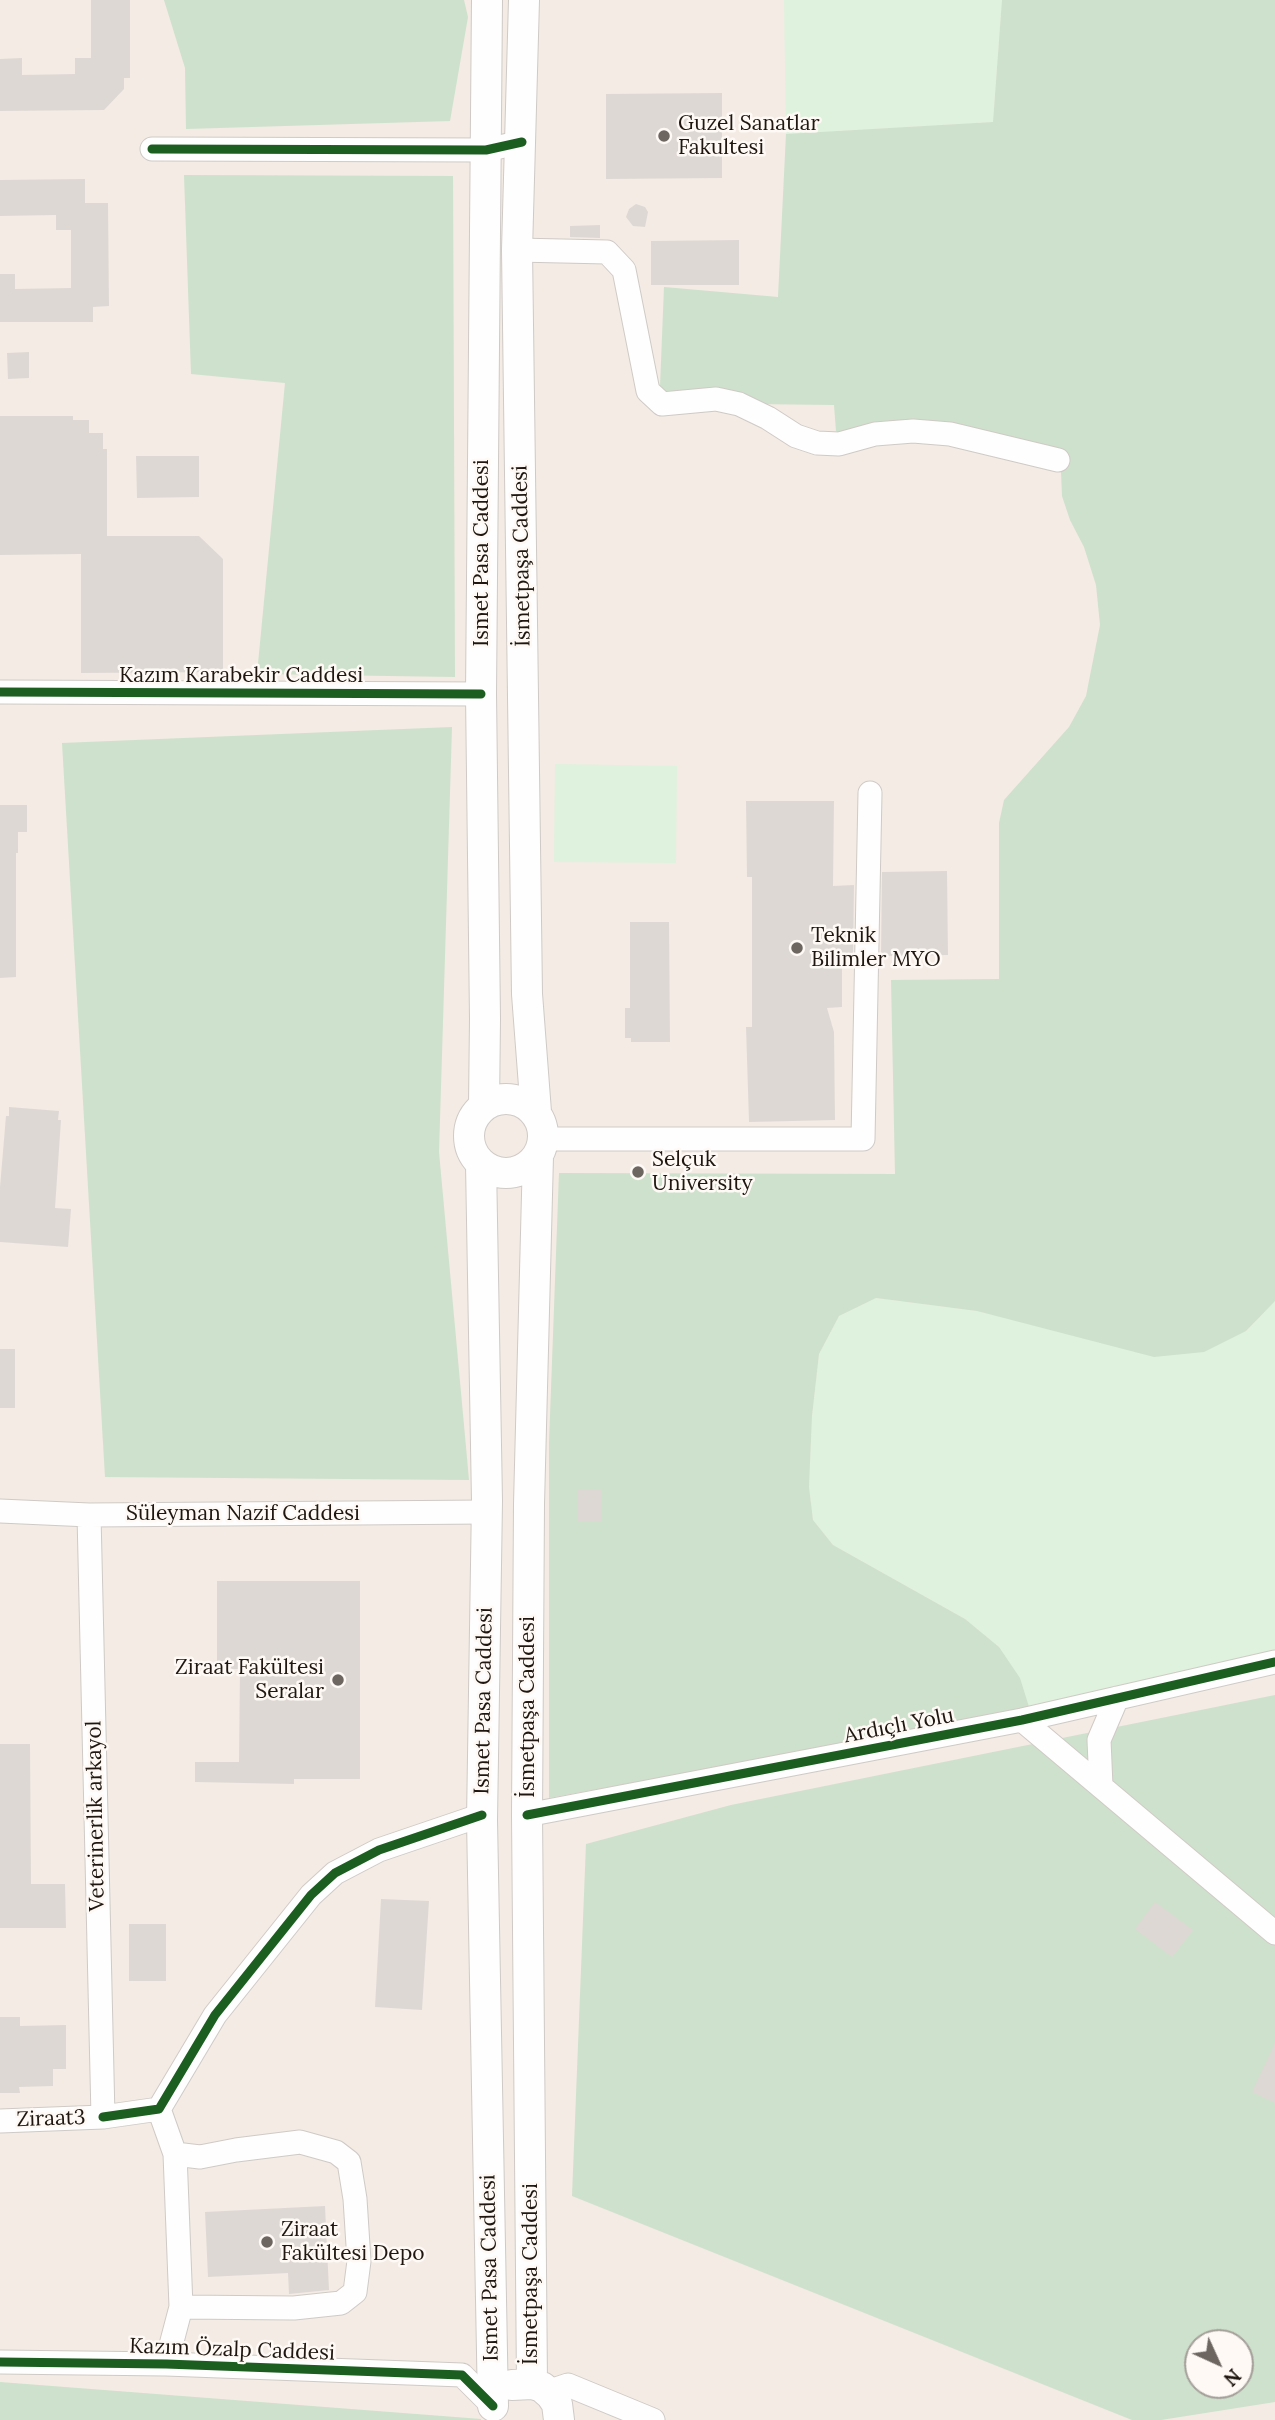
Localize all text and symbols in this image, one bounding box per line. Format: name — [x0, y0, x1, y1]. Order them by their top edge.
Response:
place label: Guzel Sanatlar Fakultesi — [678, 111, 820, 161]
marker: Guzel Sanatlar Fakultesi — [656, 128, 672, 144]
street label: Ismet Pasa Caddesi — [469, 459, 495, 647]
street label: İsmetpaşa Caddesi — [508, 465, 536, 647]
street label: Kazım Karabekir Caddesi — [119, 663, 363, 689]
place label: Teknik Bilimler MYO — [811, 923, 941, 973]
marker: Teknik Bilimler MYO — [789, 940, 805, 956]
place label: Selçuk University — [652, 1147, 753, 1197]
marker: Selçuk University — [630, 1164, 646, 1180]
street label: Süleyman Nazif Caddesi — [126, 1501, 360, 1527]
street label: Ismet Pasa Caddesi — [470, 1607, 498, 1795]
street label: İsmetpaşa Caddesi — [515, 1616, 541, 1798]
place label: Ziraat Fakültesi Seralar — [175, 1655, 324, 1705]
marker: Ziraat Fakültesi Seralar — [330, 1672, 346, 1688]
street label: Ardıçlı Yolu — [842, 1703, 956, 1749]
street label: Veterinerlik arkayol — [82, 1720, 110, 1912]
street label: Ziraat3 — [16, 2105, 86, 2133]
street label: Ismet Pasa Caddesi — [476, 2174, 504, 2362]
street label: İsmetpaşa Caddesi — [518, 2183, 544, 2365]
place label: Ziraat Fakültesi Depo — [281, 2217, 425, 2267]
marker: Ziraat Fakültesi Depo — [259, 2234, 275, 2250]
north arrow — [1184, 2329, 1254, 2399]
street label: Kazım Özalp Caddesi — [129, 2334, 335, 2366]
text: N — [1219, 2364, 1246, 2391]

